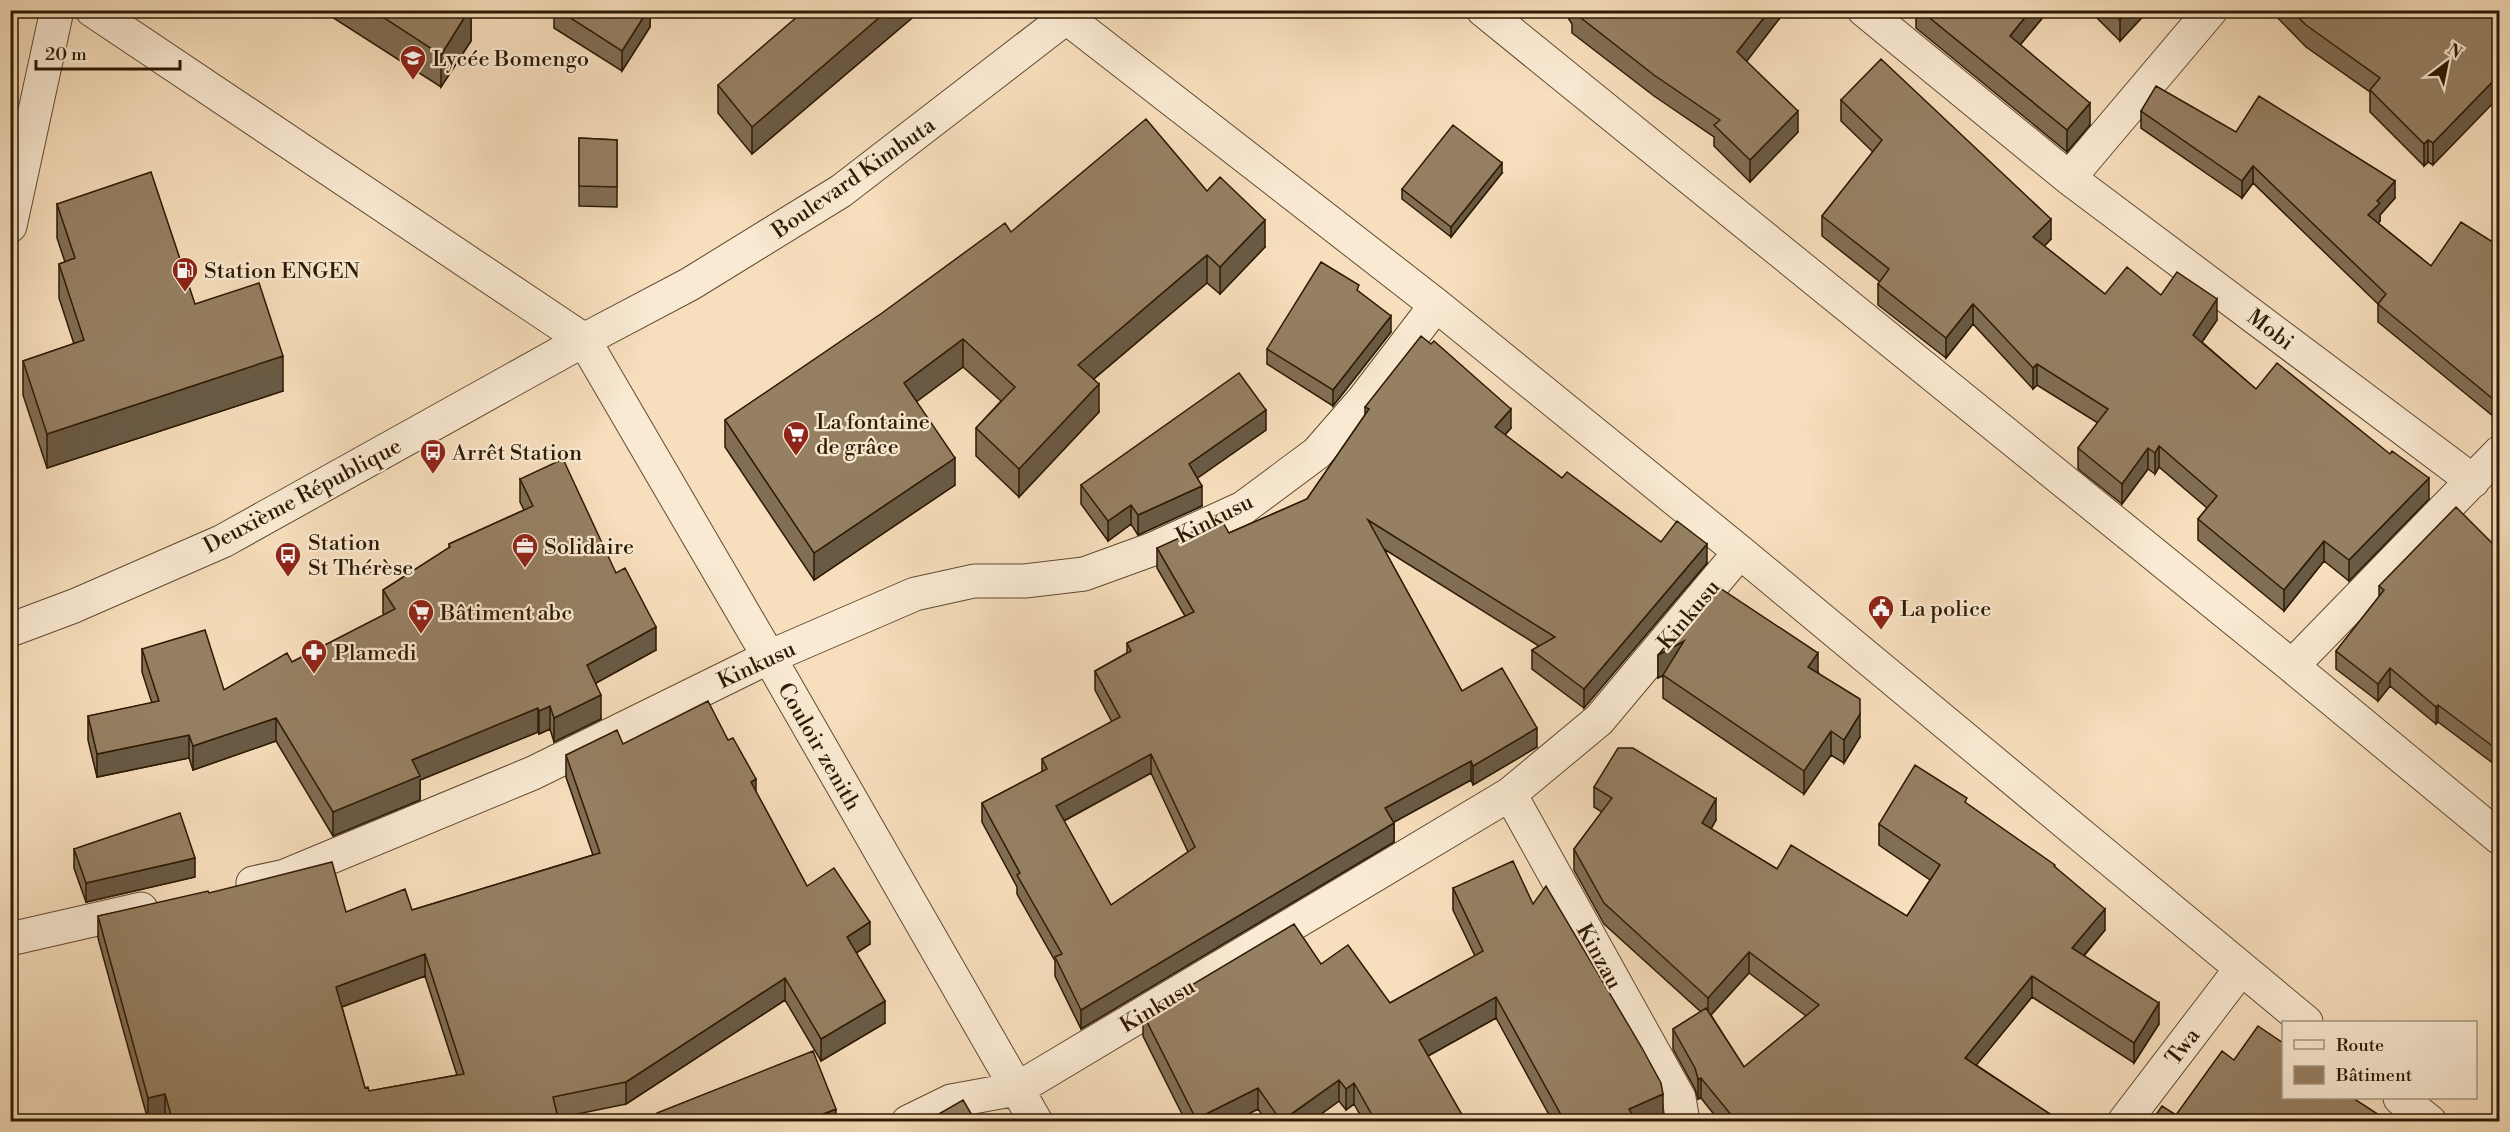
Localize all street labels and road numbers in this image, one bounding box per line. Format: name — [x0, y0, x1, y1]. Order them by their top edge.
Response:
street label: Boulevard Kimbuta — [766, 111, 941, 245]
street label: Mobi — [2241, 304, 2299, 357]
street label: Deuxième République — [199, 433, 406, 560]
street label: Kinkusu — [1171, 488, 1258, 550]
street label: Kinkusu — [1652, 574, 1727, 656]
street label: Kinkusu — [713, 635, 800, 695]
street label: Couloir zenith — [771, 678, 866, 815]
street label: Kinzau — [1570, 919, 1628, 995]
street label: Kinkusu — [1115, 973, 1201, 1039]
street label: Twa — [2160, 1022, 2207, 1071]

